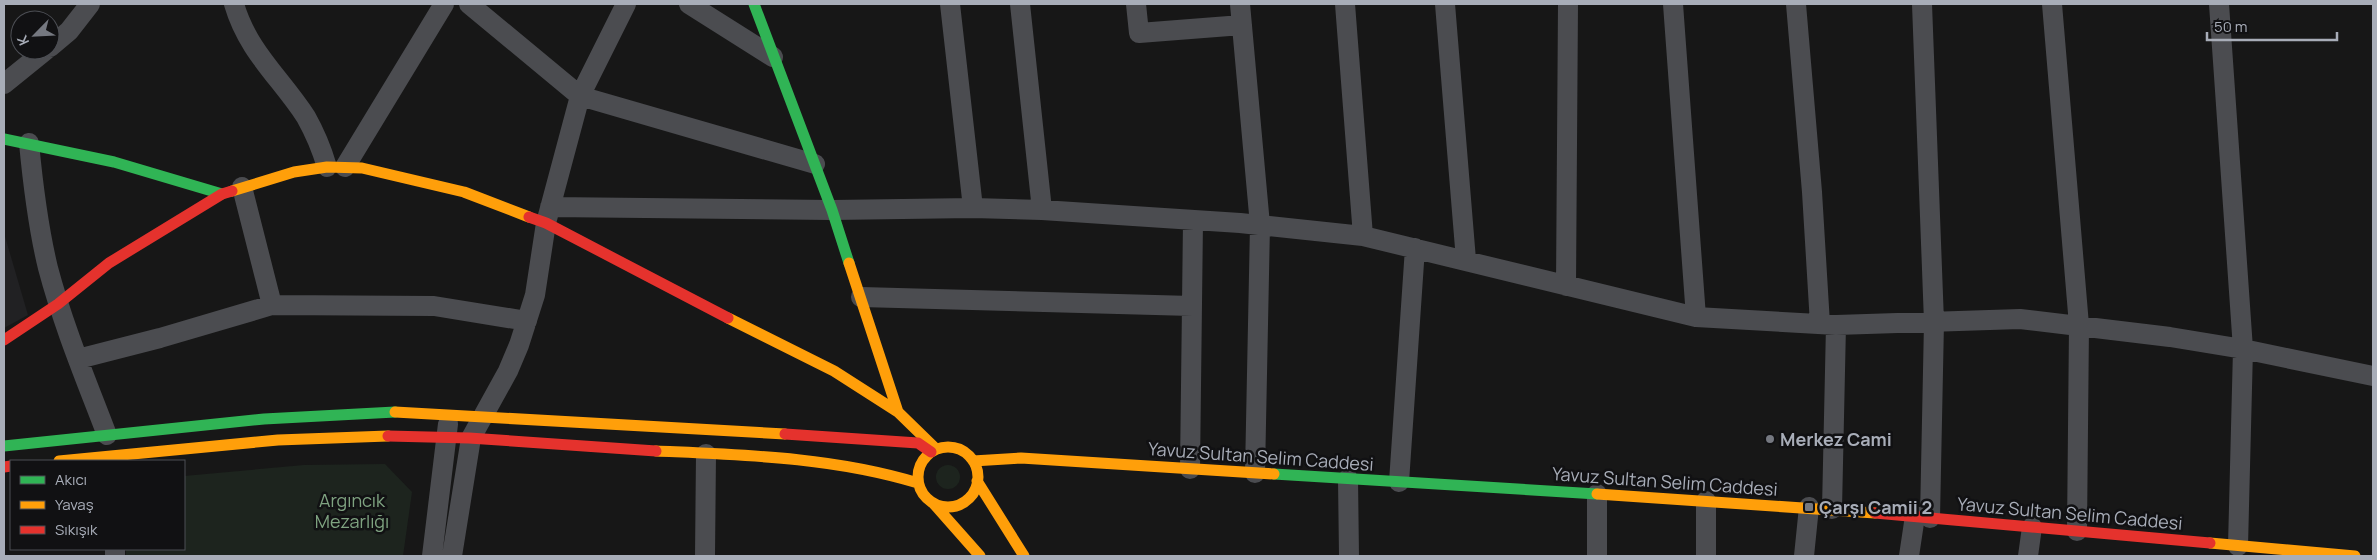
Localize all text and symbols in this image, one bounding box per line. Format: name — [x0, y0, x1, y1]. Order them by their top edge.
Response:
north arrow — [10, 10, 60, 60]
scale bar — [2207, 10, 2337, 42]
text: 50 m — [2214, 16, 2248, 37]
text: K — [12, 32, 33, 48]
place label: Merkez Cami — [1780, 427, 1892, 451]
marker: Merkez Cami — [1764, 433, 1776, 445]
street label: Yavuz Sultan Selim Caddesi — [1147, 436, 1375, 476]
legend — [10, 460, 185, 550]
street label: Yavuz Sultan Selim Caddesi — [1551, 461, 1779, 501]
text: Akıcı — [55, 469, 87, 490]
park label: Argıncık Mezarlığı — [315, 488, 389, 533]
street label: Yavuz Sultan Selim Caddesi — [1956, 491, 2184, 535]
text: Yavaş — [55, 494, 94, 515]
place label: Çarşı Camii 2 — [1819, 495, 1932, 519]
marker: Çarşı Camii 2 — [1803, 501, 1815, 513]
text: Sıkışık — [55, 519, 98, 540]

